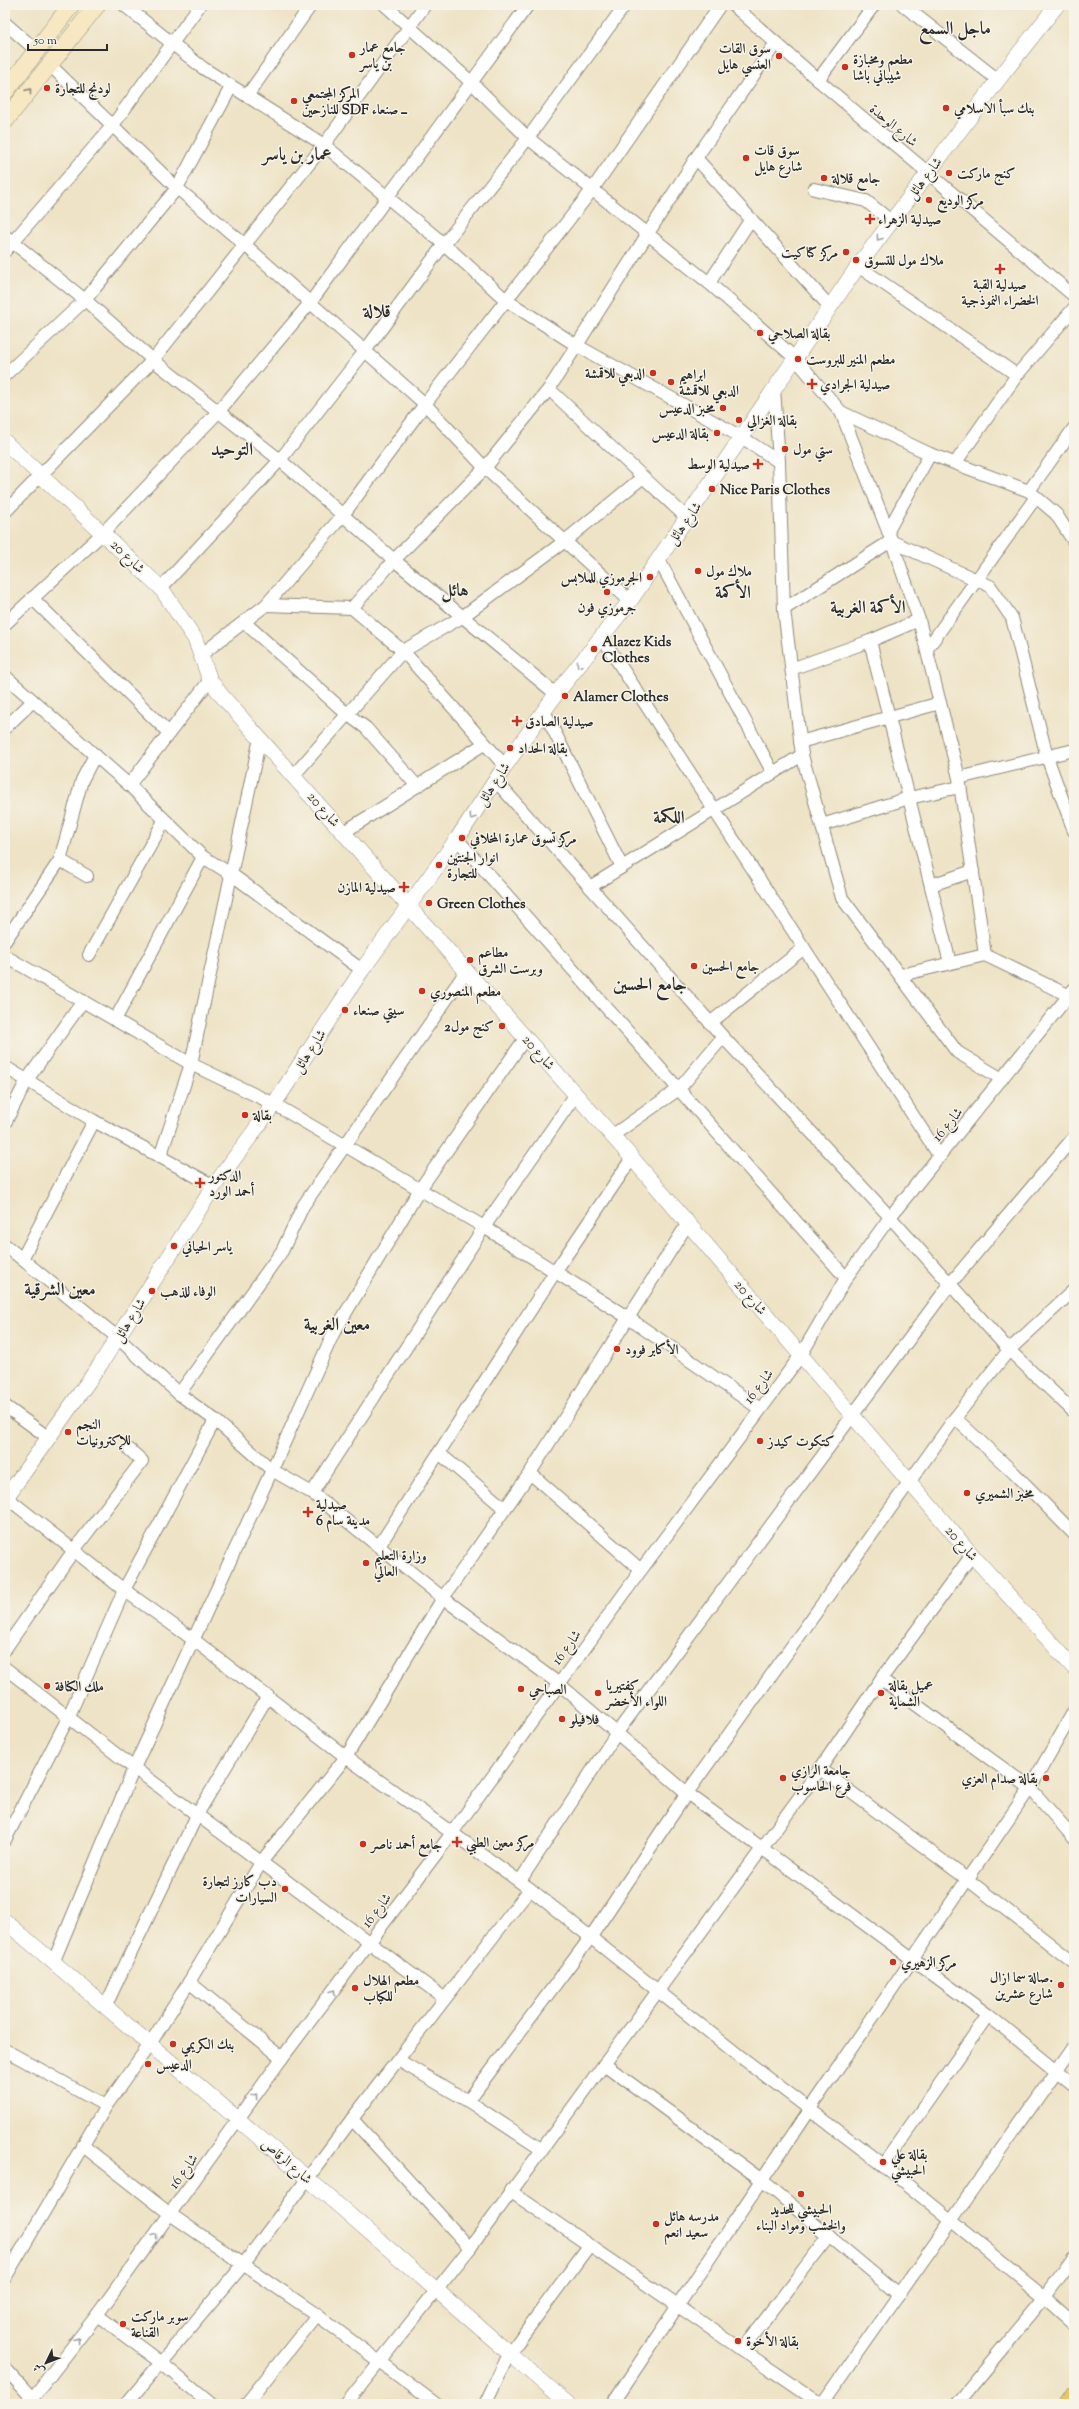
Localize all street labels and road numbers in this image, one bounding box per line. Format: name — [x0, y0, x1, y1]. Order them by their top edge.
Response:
street label: شارع الوحدة — [864, 100, 921, 153]
street label: شارع هائل — [903, 154, 948, 205]
street label: شارع هائل — [664, 499, 708, 550]
street label: شارع 20 — [105, 536, 148, 579]
street label: شارع هائل — [473, 759, 516, 811]
street label: شارع 20 — [301, 788, 344, 832]
street label: شارع هائل — [289, 1026, 332, 1078]
street label: شارع 20 — [516, 1031, 559, 1075]
street label: شارع 16 — [929, 1104, 969, 1147]
street label: شارع 20 — [728, 1276, 771, 1320]
street label: شارع هائل — [109, 1295, 152, 1347]
street label: شارع 16 — [740, 1366, 779, 1409]
street label: شارع 20 — [939, 1522, 982, 1566]
street label: شارع 16 — [548, 1626, 587, 1670]
street label: شارع 16 — [358, 1890, 397, 1933]
street label: شارع الرقاص — [256, 2135, 316, 2190]
street label: شارع 16 — [165, 2150, 204, 2194]

